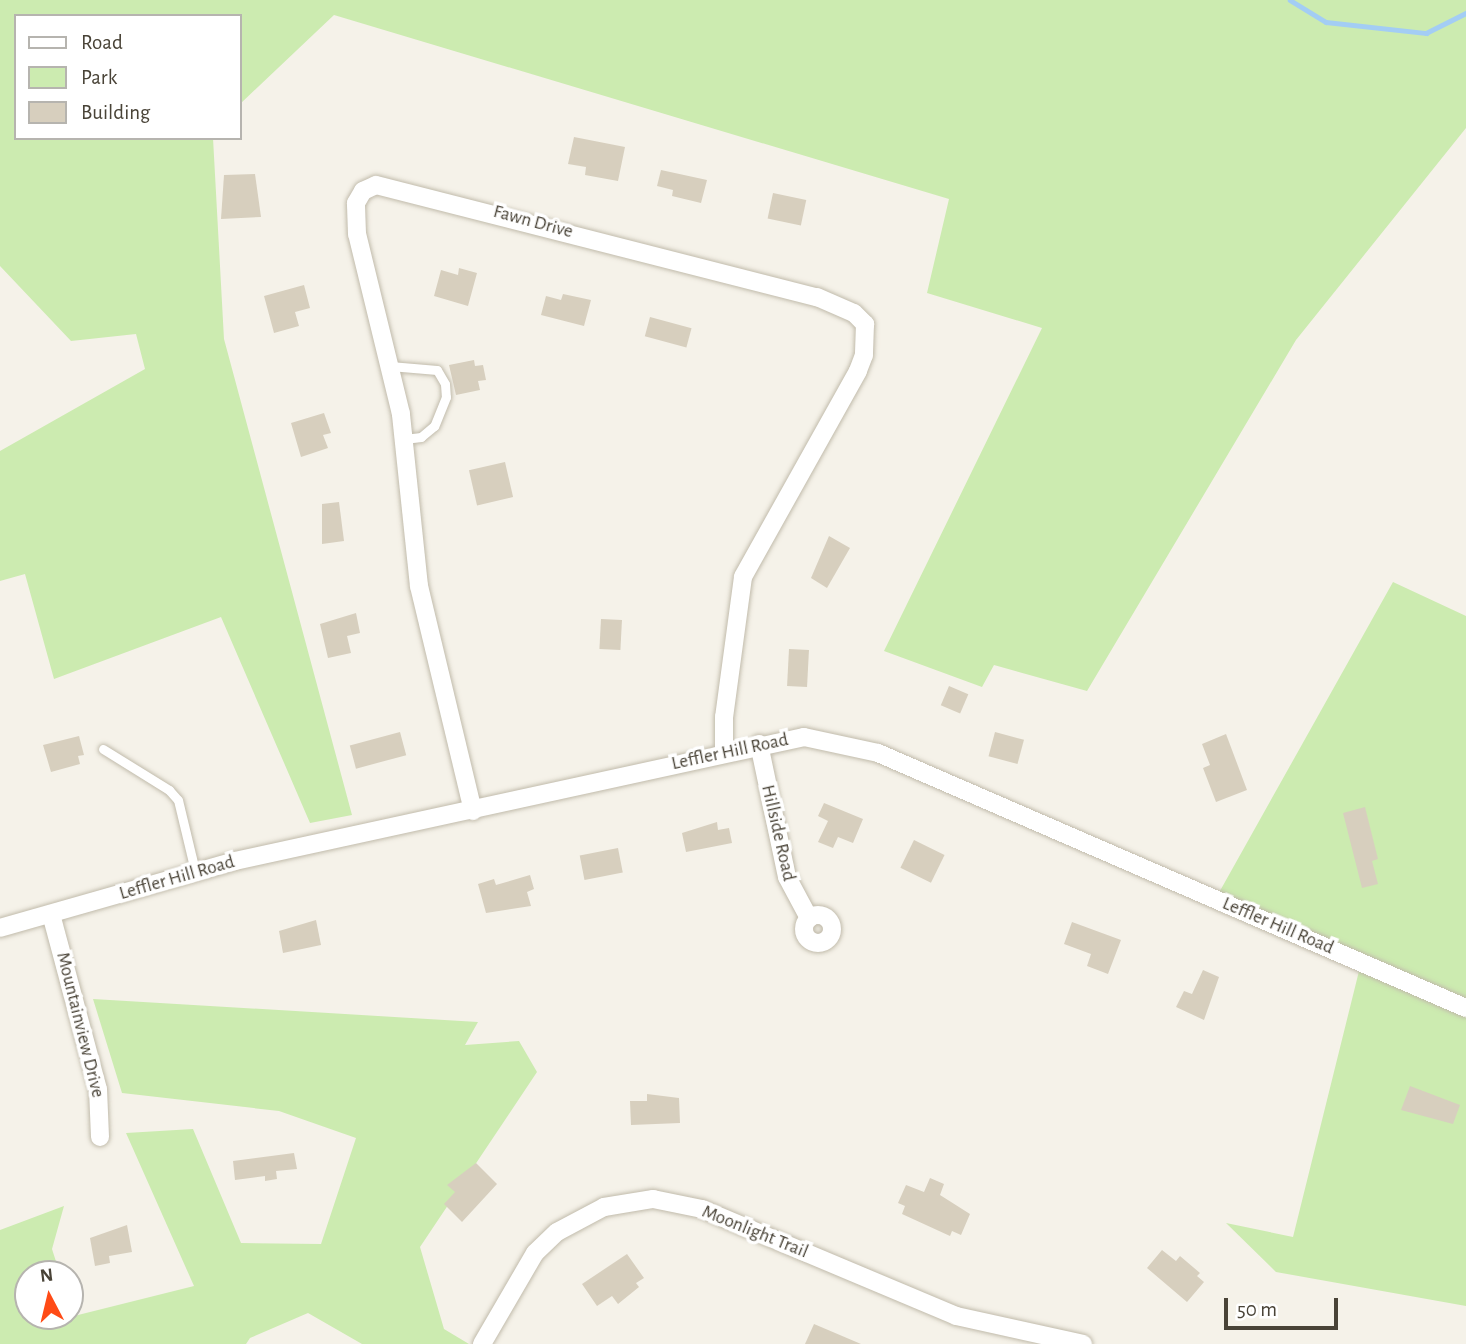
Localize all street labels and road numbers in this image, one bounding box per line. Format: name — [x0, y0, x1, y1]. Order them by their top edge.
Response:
street label: Fawn Drive — [491, 200, 575, 244]
street label: Leffler Hill Road — [669, 728, 791, 776]
street label: Hillside Road — [756, 783, 800, 883]
street label: Leffler Hill Road — [117, 851, 237, 905]
street label: Leffler Hill Road — [1219, 892, 1337, 960]
street label: Mountainview Drive — [51, 950, 109, 1100]
street label: Moonlight Trail — [699, 1200, 811, 1264]

